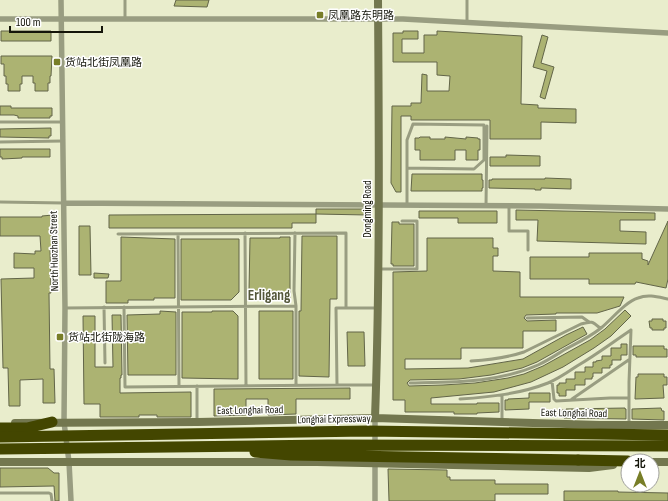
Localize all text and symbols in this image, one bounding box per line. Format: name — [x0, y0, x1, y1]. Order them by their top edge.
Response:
scale bar — [10, 8, 102, 34]
place label: 凤凰路东明路 — [328, 9, 394, 22]
marker: 凤凰路东明路 — [315, 10, 325, 20]
text: 100 m — [16, 15, 41, 30]
place label: 货站北街凤凰路 — [65, 56, 142, 69]
marker: 货站北街凤凰路 — [52, 57, 62, 67]
street label: Dongming Road — [361, 180, 374, 238]
street label: North Huozhan Street — [47, 210, 61, 291]
district label: Erligang — [248, 286, 291, 305]
place label: 货站北街陇海路 — [68, 331, 145, 344]
marker: 货站北街陇海路 — [55, 332, 65, 342]
street label: East Longhai Road — [217, 403, 284, 417]
street label: East Longhai Road — [541, 406, 608, 420]
street label: Longhai Expressway — [297, 412, 371, 426]
north arrow — [620, 453, 660, 493]
text: 北 — [635, 457, 646, 470]

